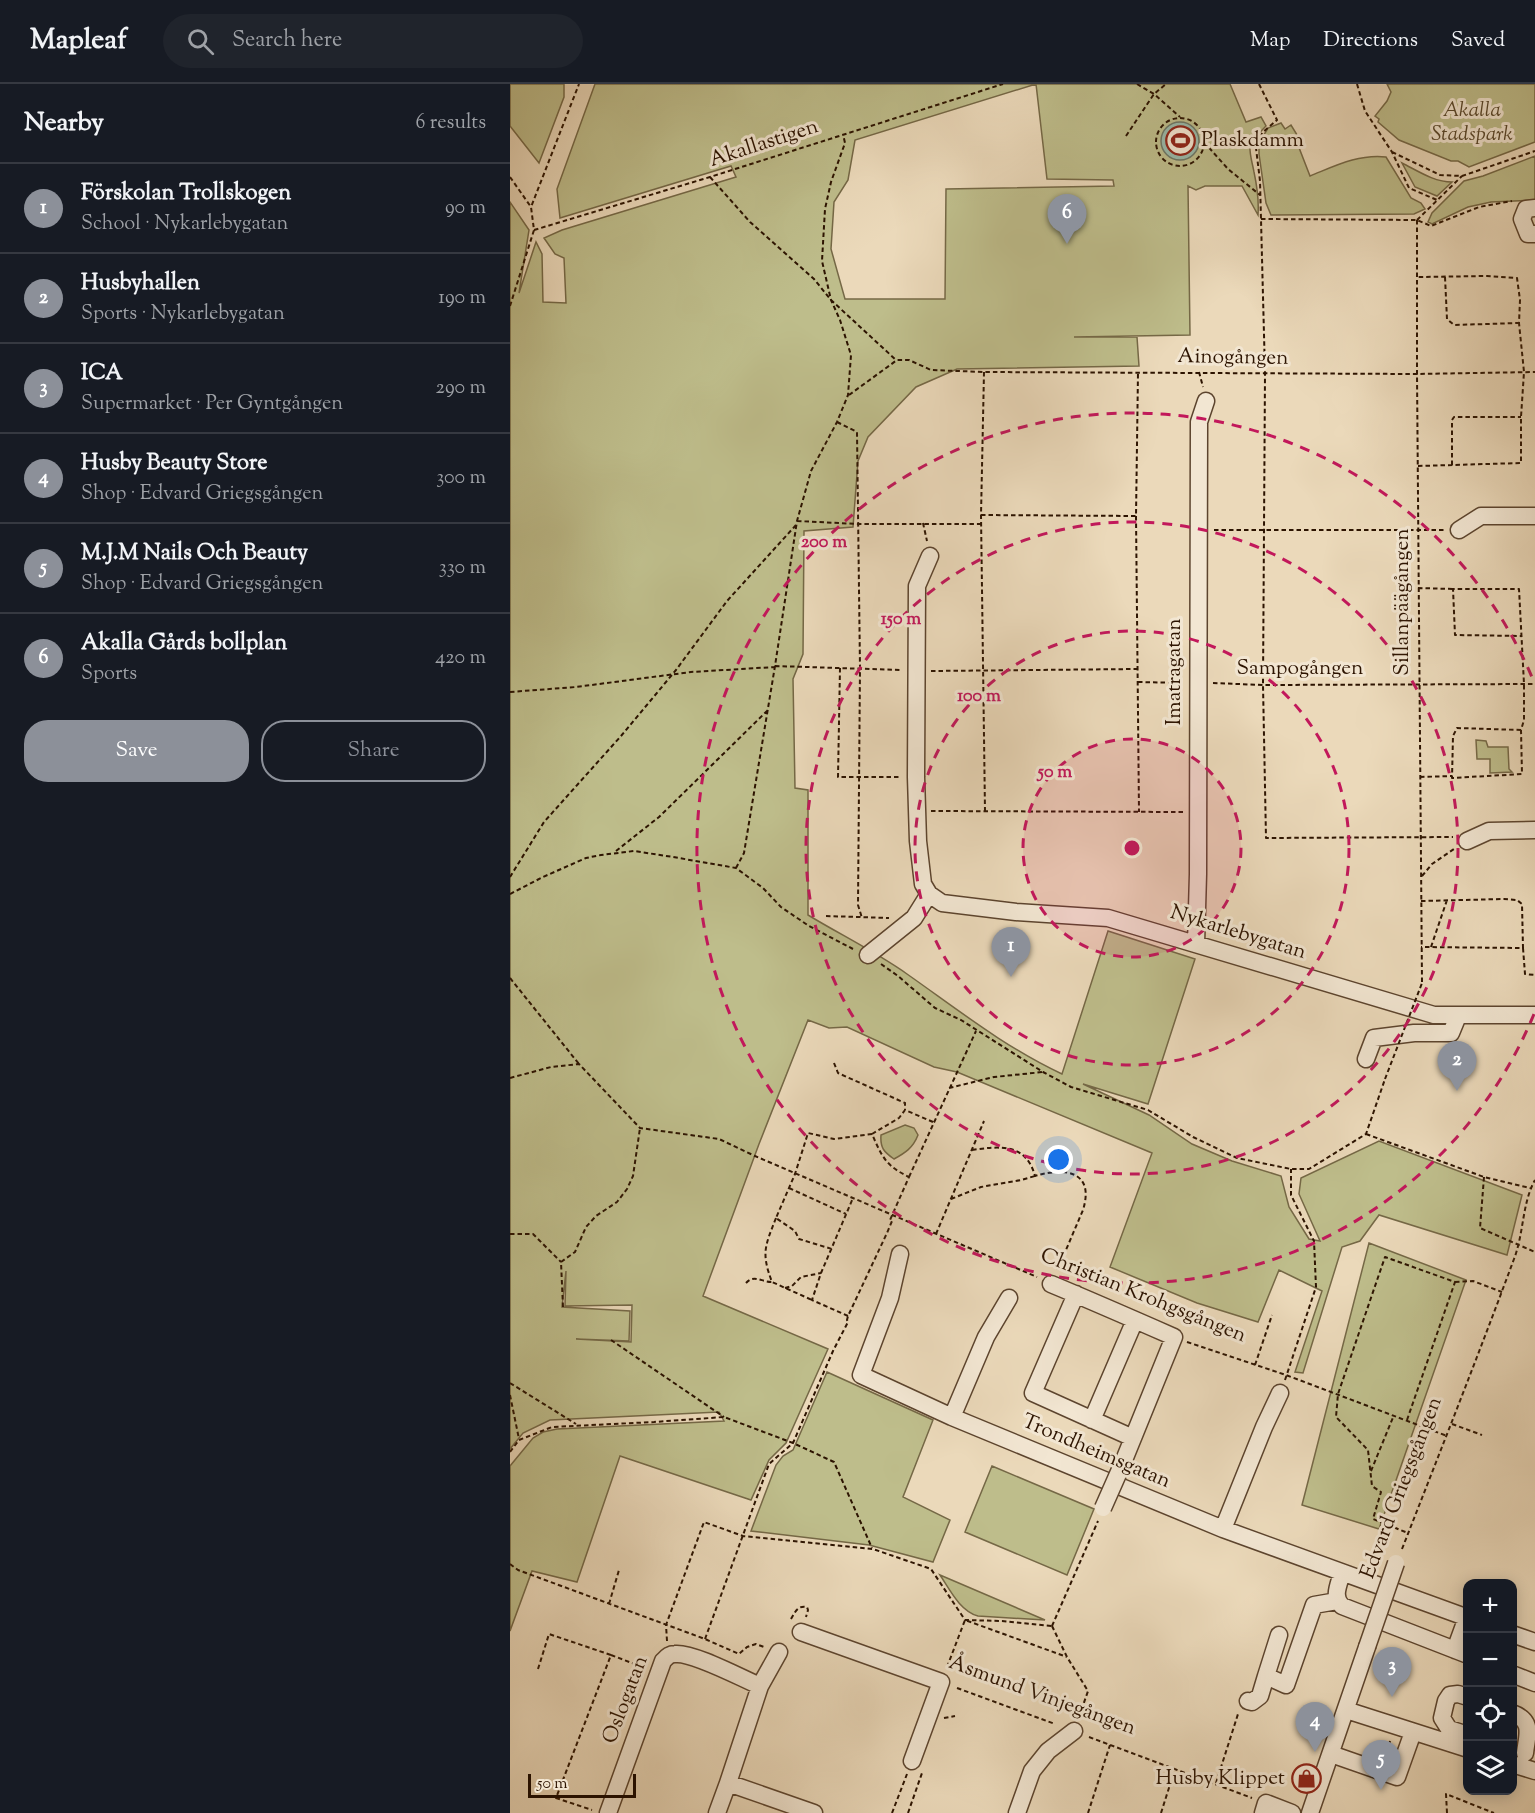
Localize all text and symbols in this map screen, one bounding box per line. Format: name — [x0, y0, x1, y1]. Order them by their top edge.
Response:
search box — [163, 14, 583, 68]
text: Mapleaf — [30, 21, 127, 61]
icon: search — [184, 25, 217, 58]
text: Search here — [232, 25, 342, 57]
text: Map — [1250, 26, 1290, 56]
text: Directions — [1323, 26, 1418, 56]
text: Saved — [1451, 26, 1505, 56]
park label: Akalla Stadspark — [1431, 96, 1513, 150]
text: Nearby — [24, 105, 104, 142]
text: 6 results — [416, 109, 486, 138]
street label: Akallastigen — [706, 112, 822, 176]
sports icon: Plaskdamm — [1164, 125, 1196, 157]
place label: Plaskdamm — [1201, 126, 1304, 156]
text: Förskolan Trollskogen — [81, 178, 291, 210]
text: 1 — [40, 194, 47, 223]
text: 90 m — [445, 194, 486, 223]
pin: 6 — [1048, 194, 1086, 244]
text: School · Nykarlebygatan — [81, 210, 288, 239]
text: Husbyhallen — [81, 268, 200, 300]
text: 2 — [39, 284, 48, 313]
text: 190 m — [438, 284, 486, 313]
text: Sports · Nykarlebygatan — [81, 300, 285, 329]
street label: Ainogången — [1177, 342, 1289, 374]
text: ICA — [81, 358, 123, 390]
text: 3 — [39, 374, 48, 403]
text: 290 m — [436, 374, 486, 403]
text: Supermarket · Per Gyntgången — [81, 390, 343, 419]
text: Husby Beauty Store — [81, 448, 268, 480]
text: 4 — [38, 464, 49, 493]
text: 300 m — [436, 464, 486, 493]
text: Shop · Edvard Griegsgången — [81, 480, 323, 509]
street label: Sillanpäägången — [1388, 528, 1418, 676]
text: 200 m — [801, 530, 847, 556]
text: M.J.M Nails Och Beauty — [81, 538, 308, 570]
text: 5 — [40, 554, 47, 583]
text: 330 m — [439, 554, 486, 583]
text: Shop · Edvard Griegsgången — [81, 570, 323, 599]
text: 150 m — [881, 607, 921, 633]
street label: Imatragatan — [1160, 618, 1190, 726]
text: Akalla Gårds bollplan — [81, 628, 287, 660]
text: 6 — [39, 644, 48, 673]
text: 420 m — [435, 644, 486, 673]
street label: Sampogången — [1237, 654, 1363, 684]
text: Sports — [81, 660, 137, 689]
text: 100 m — [957, 684, 1001, 710]
button: Save — [24, 720, 249, 782]
button: Share — [261, 720, 486, 782]
text: 50 m — [1036, 760, 1072, 786]
centre of rings — [1122, 838, 1142, 858]
street label: Nykarlebygatan — [1166, 898, 1310, 968]
pin: 1 — [992, 928, 1030, 977]
pin: 2 — [1438, 1042, 1476, 1091]
your location — [1044, 1145, 1073, 1174]
street label: Christian Krohgsgången — [1035, 1241, 1251, 1351]
street label: Edvard Griegsgången — [1353, 1393, 1451, 1583]
street label: Trondheimsgatan — [1017, 1407, 1175, 1497]
map controls — [1463, 1579, 1517, 1795]
button: + — [1463, 1579, 1517, 1633]
button: − — [1463, 1633, 1517, 1687]
street label: Åsmund Vinjegången — [944, 1648, 1140, 1744]
pin: 3 — [1372, 1648, 1412, 1697]
street label: Oslogatan — [595, 1652, 657, 1748]
button: locate — [1463, 1687, 1517, 1741]
pin: 4 — [1296, 1702, 1334, 1752]
pin: 5 — [1362, 1740, 1400, 1790]
button: layers — [1463, 1741, 1517, 1795]
shop icon: Husby Klippet — [1290, 1763, 1322, 1795]
place label: Husby Klippet — [1156, 1764, 1285, 1794]
scale bar — [528, 1771, 636, 1798]
text: 50 m — [537, 1773, 568, 1796]

